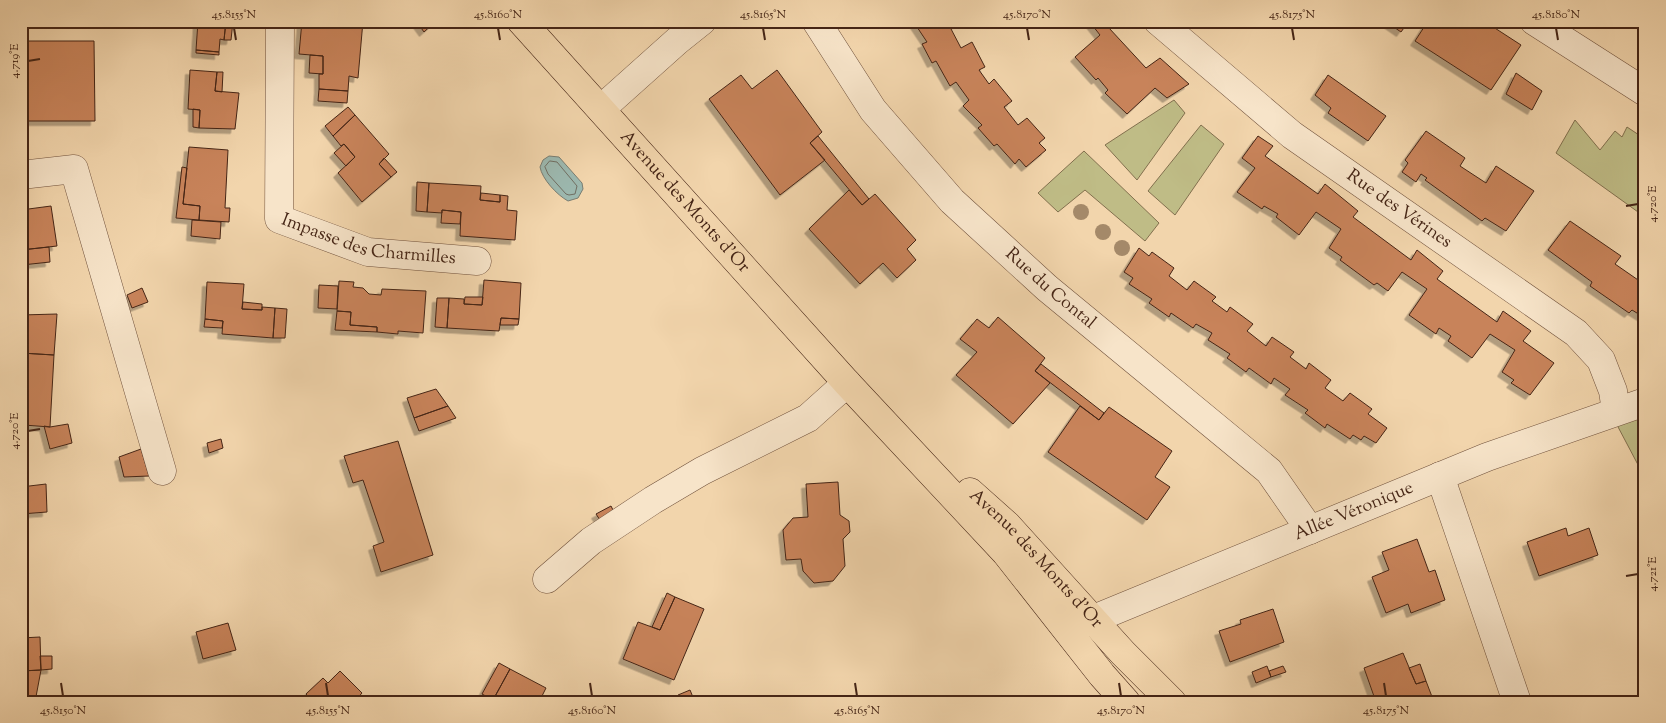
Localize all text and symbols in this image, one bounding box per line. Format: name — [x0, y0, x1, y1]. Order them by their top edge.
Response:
text: 45.8155°N — [212, 6, 257, 24]
text: 45.8160°N — [474, 6, 522, 24]
text: 45.8165°N — [740, 6, 786, 24]
text: 45.8170°N — [1003, 6, 1051, 24]
text: 45.8175°N — [1269, 6, 1315, 24]
text: 45.8180°N — [1532, 6, 1580, 24]
text: 4.719°E — [6, 43, 24, 79]
street label: Avenue des Monts d'Or — [613, 125, 756, 280]
street label: Rue des Vérines — [1341, 163, 1457, 255]
text: 4.720°E — [1644, 185, 1662, 223]
street label: Impasse des Charmilles — [277, 208, 457, 272]
street label: Rue du Contal — [999, 242, 1101, 336]
text: 4.720°E — [6, 412, 24, 450]
street label: Allée Véronique — [1290, 476, 1418, 548]
street label: Avenue des Monts d'Or — [963, 484, 1108, 635]
text: 4.721°E — [1644, 556, 1662, 592]
text: 45.8150°N — [40, 702, 86, 720]
text: 45.8155°N — [306, 702, 351, 720]
text: 45.8160°N — [568, 702, 616, 720]
text: 45.8165°N — [834, 702, 880, 720]
text: 45.8170°N — [1097, 702, 1145, 720]
text: 45.8175°N — [1363, 702, 1409, 720]

